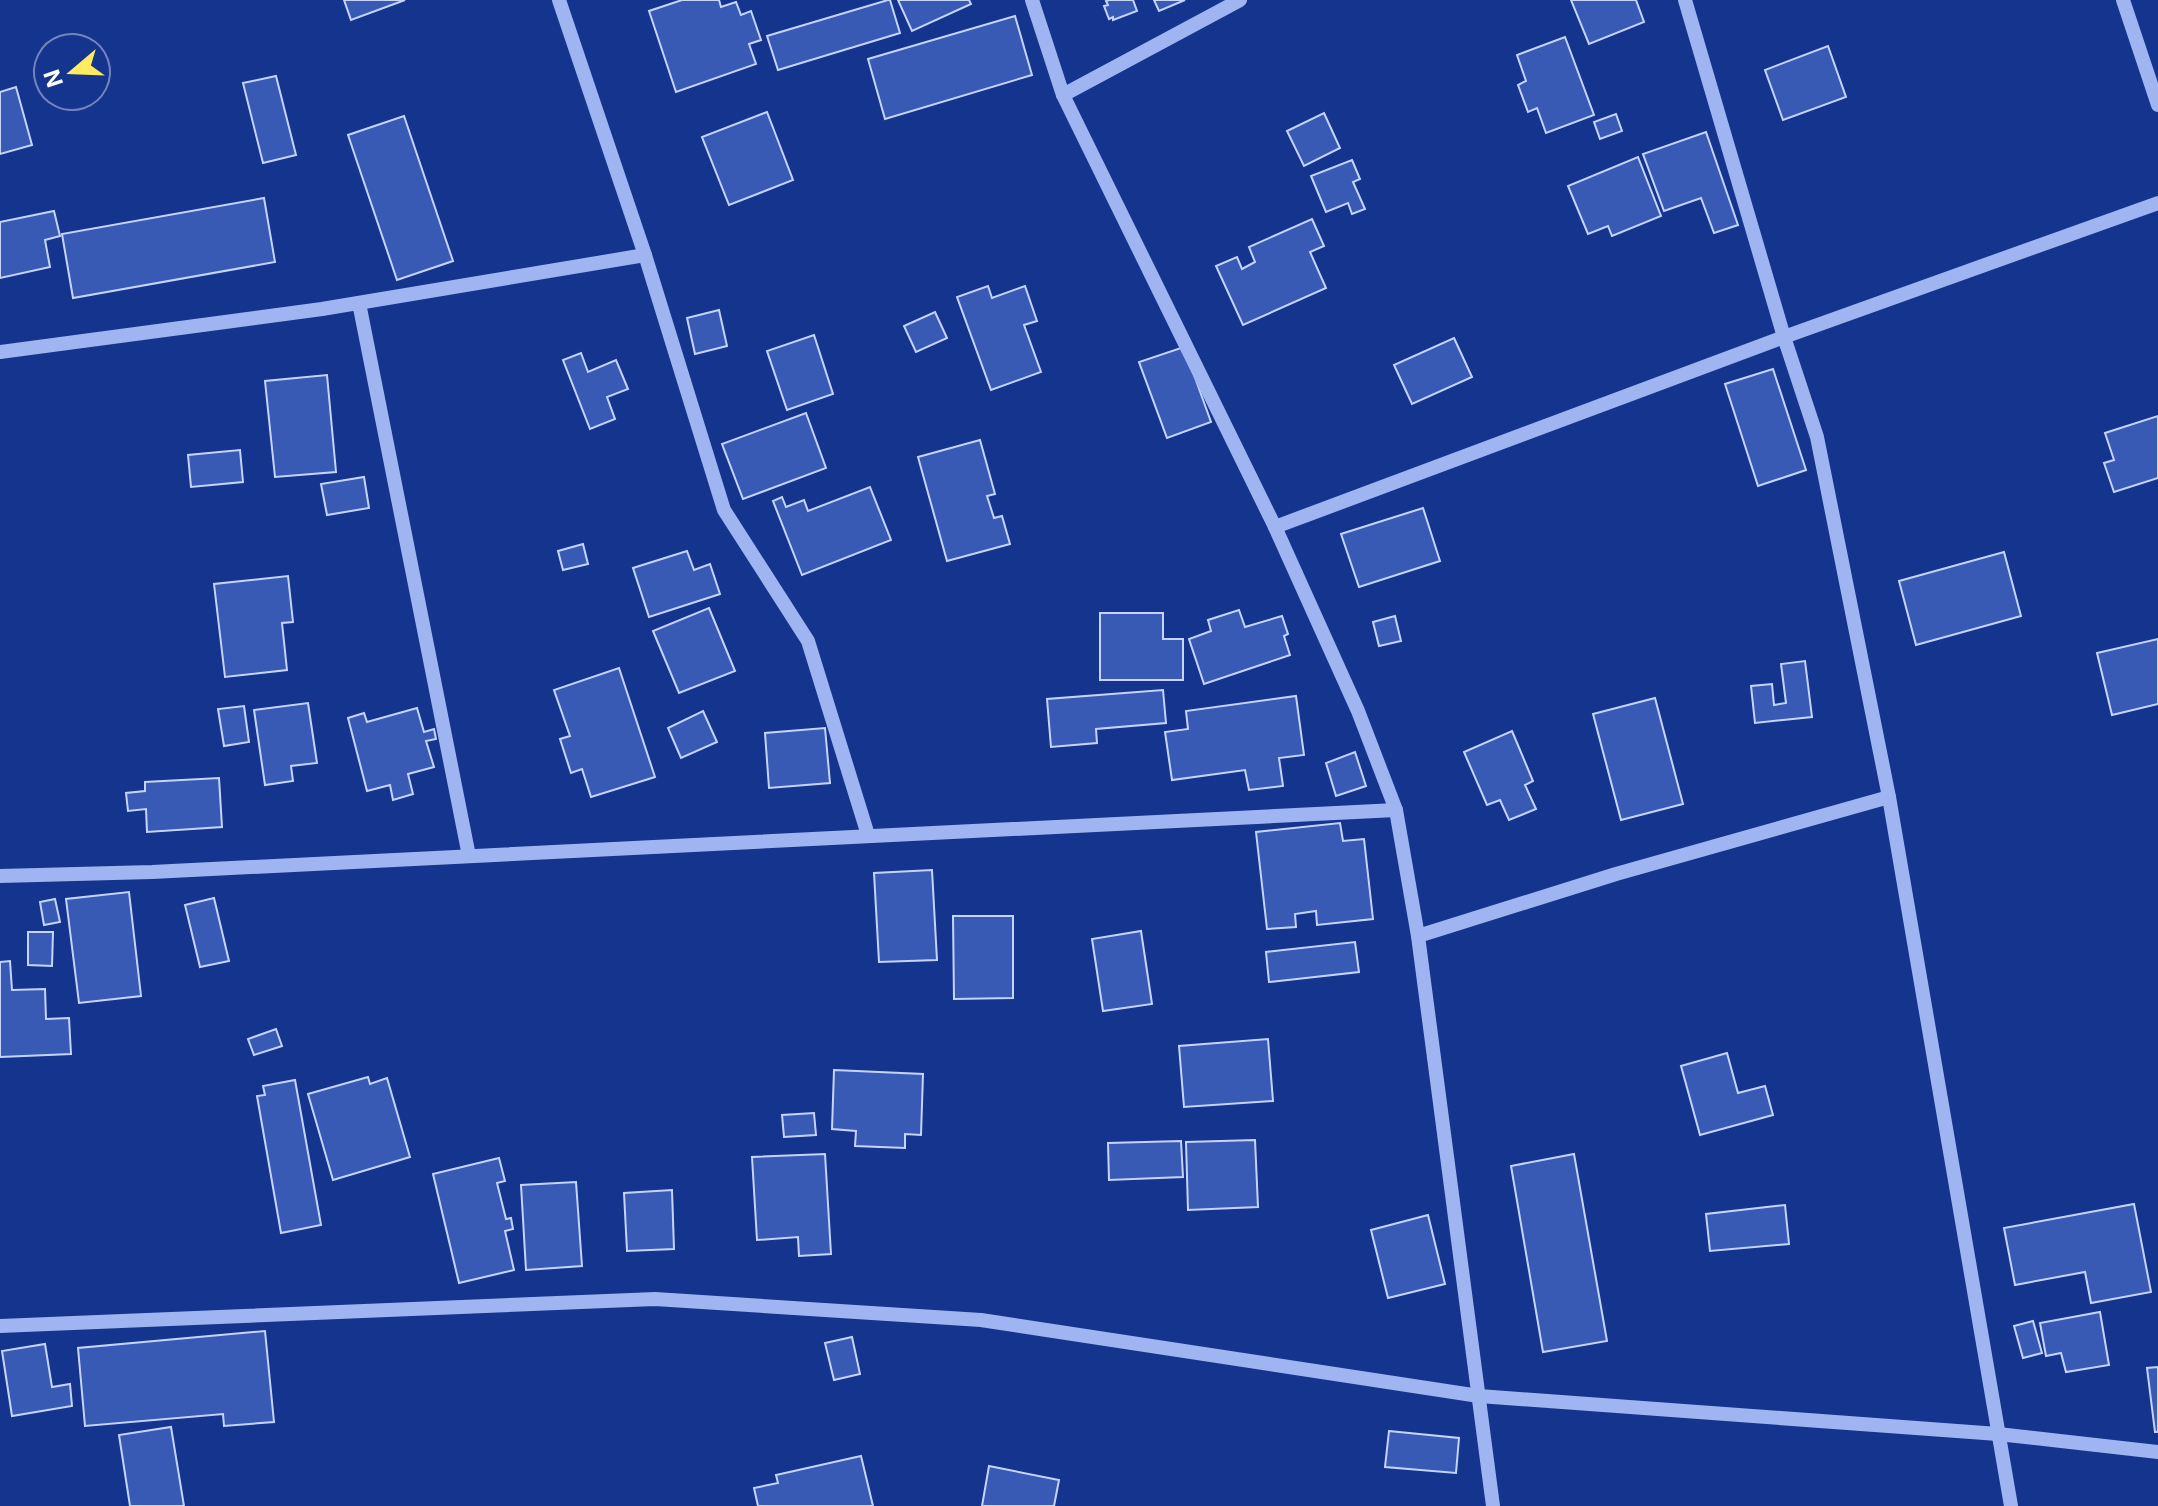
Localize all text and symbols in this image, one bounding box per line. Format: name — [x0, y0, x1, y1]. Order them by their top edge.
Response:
north arrow — [32, 32, 112, 112]
text: N — [38, 66, 68, 91]

